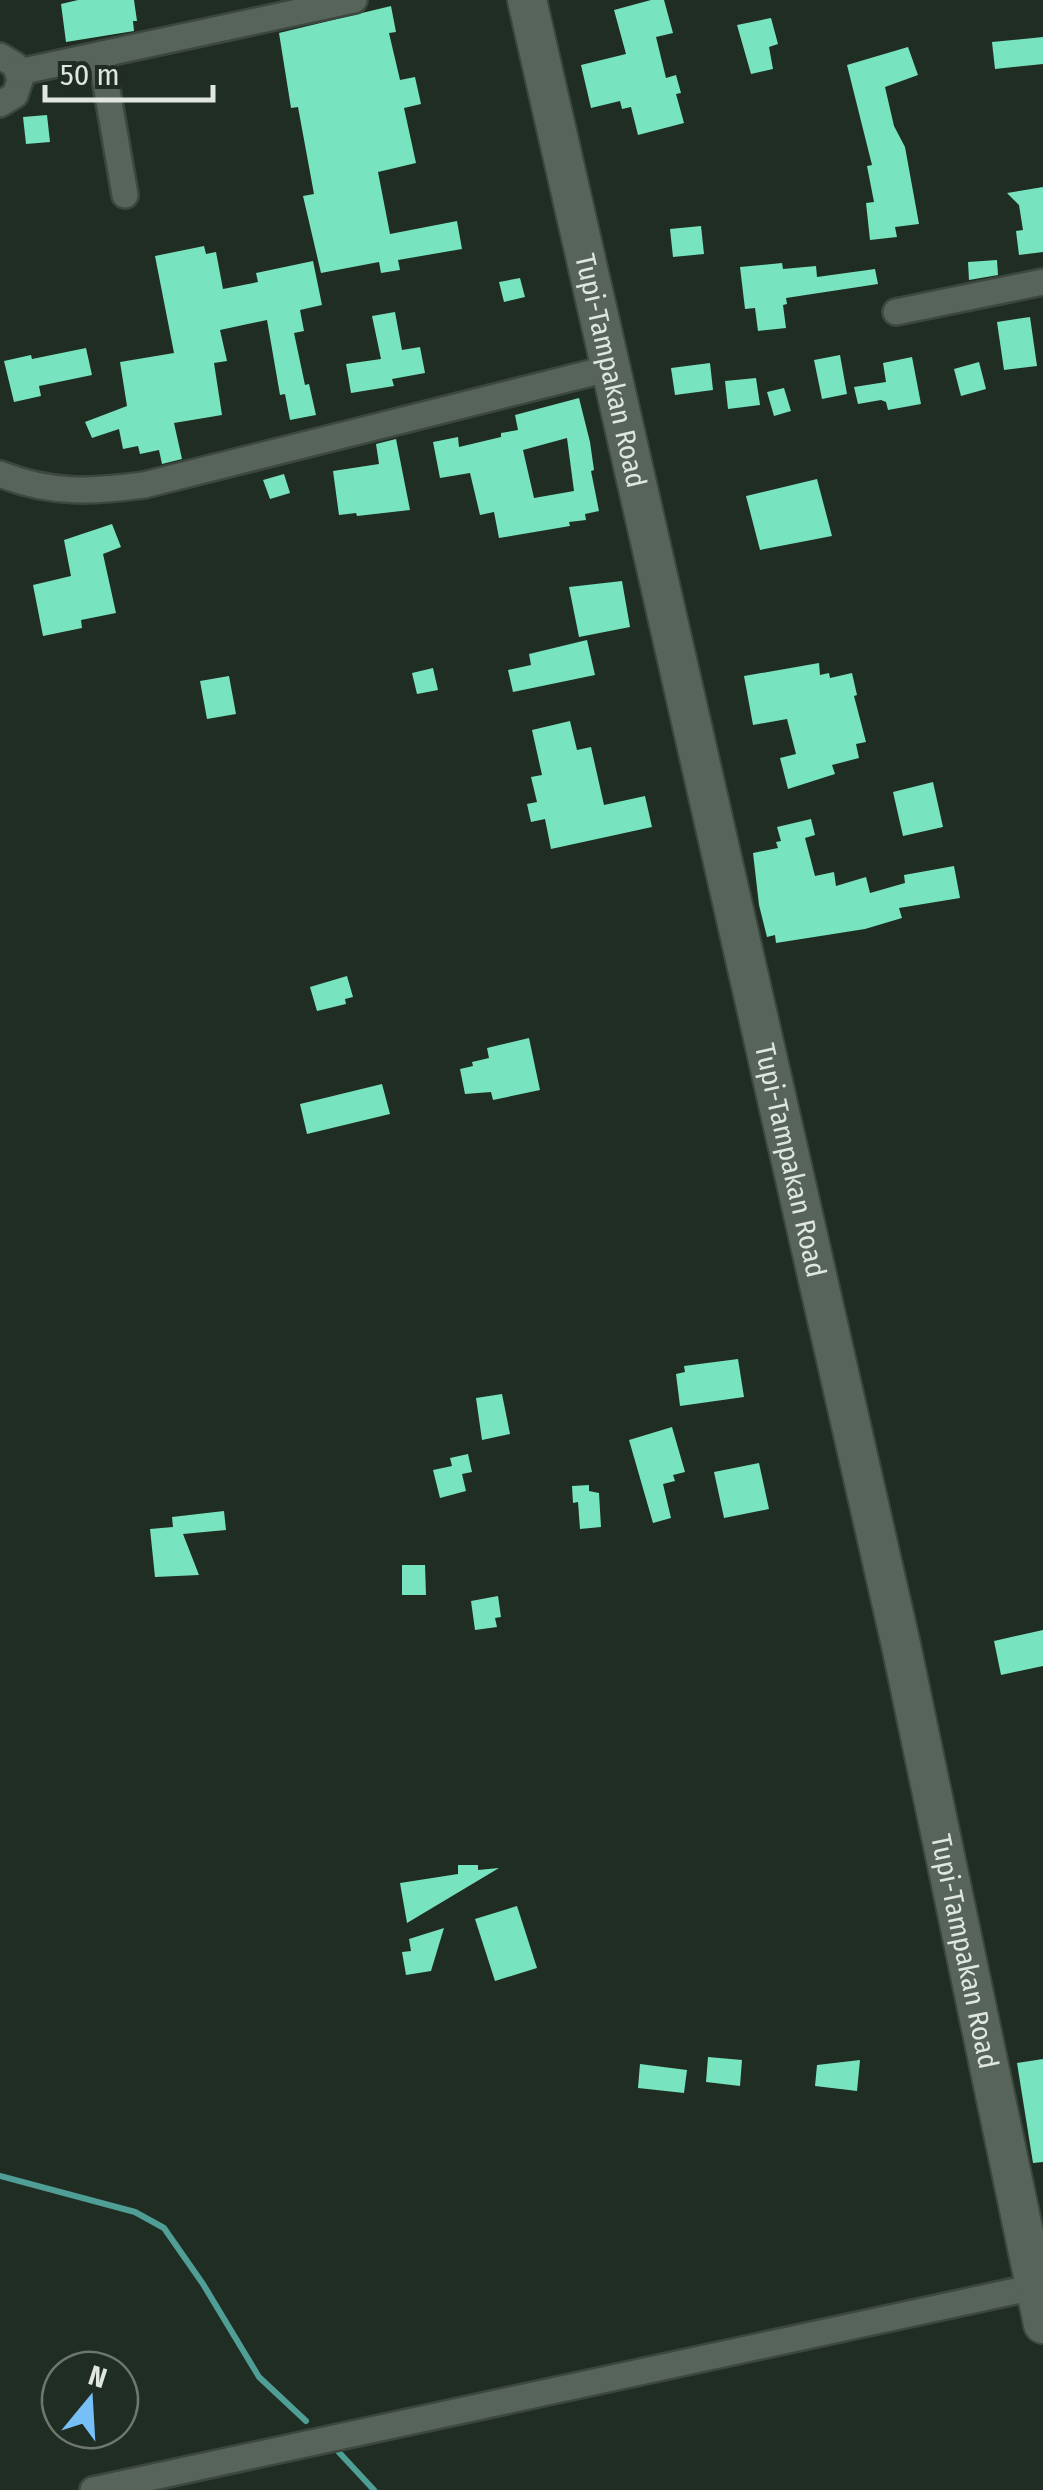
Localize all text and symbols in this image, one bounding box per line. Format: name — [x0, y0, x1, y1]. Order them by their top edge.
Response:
scale bar — [45, 40, 212, 102]
text: 50 m — [60, 57, 120, 93]
street label: Tupi-Tampakan Road — [569, 251, 654, 490]
street label: Tupi-Tampakan Road — [748, 1040, 833, 1280]
street label: Tupi-Tampakan Road — [925, 1831, 1006, 2071]
north arrow — [40, 2350, 140, 2450]
text: N — [84, 2358, 111, 2395]

